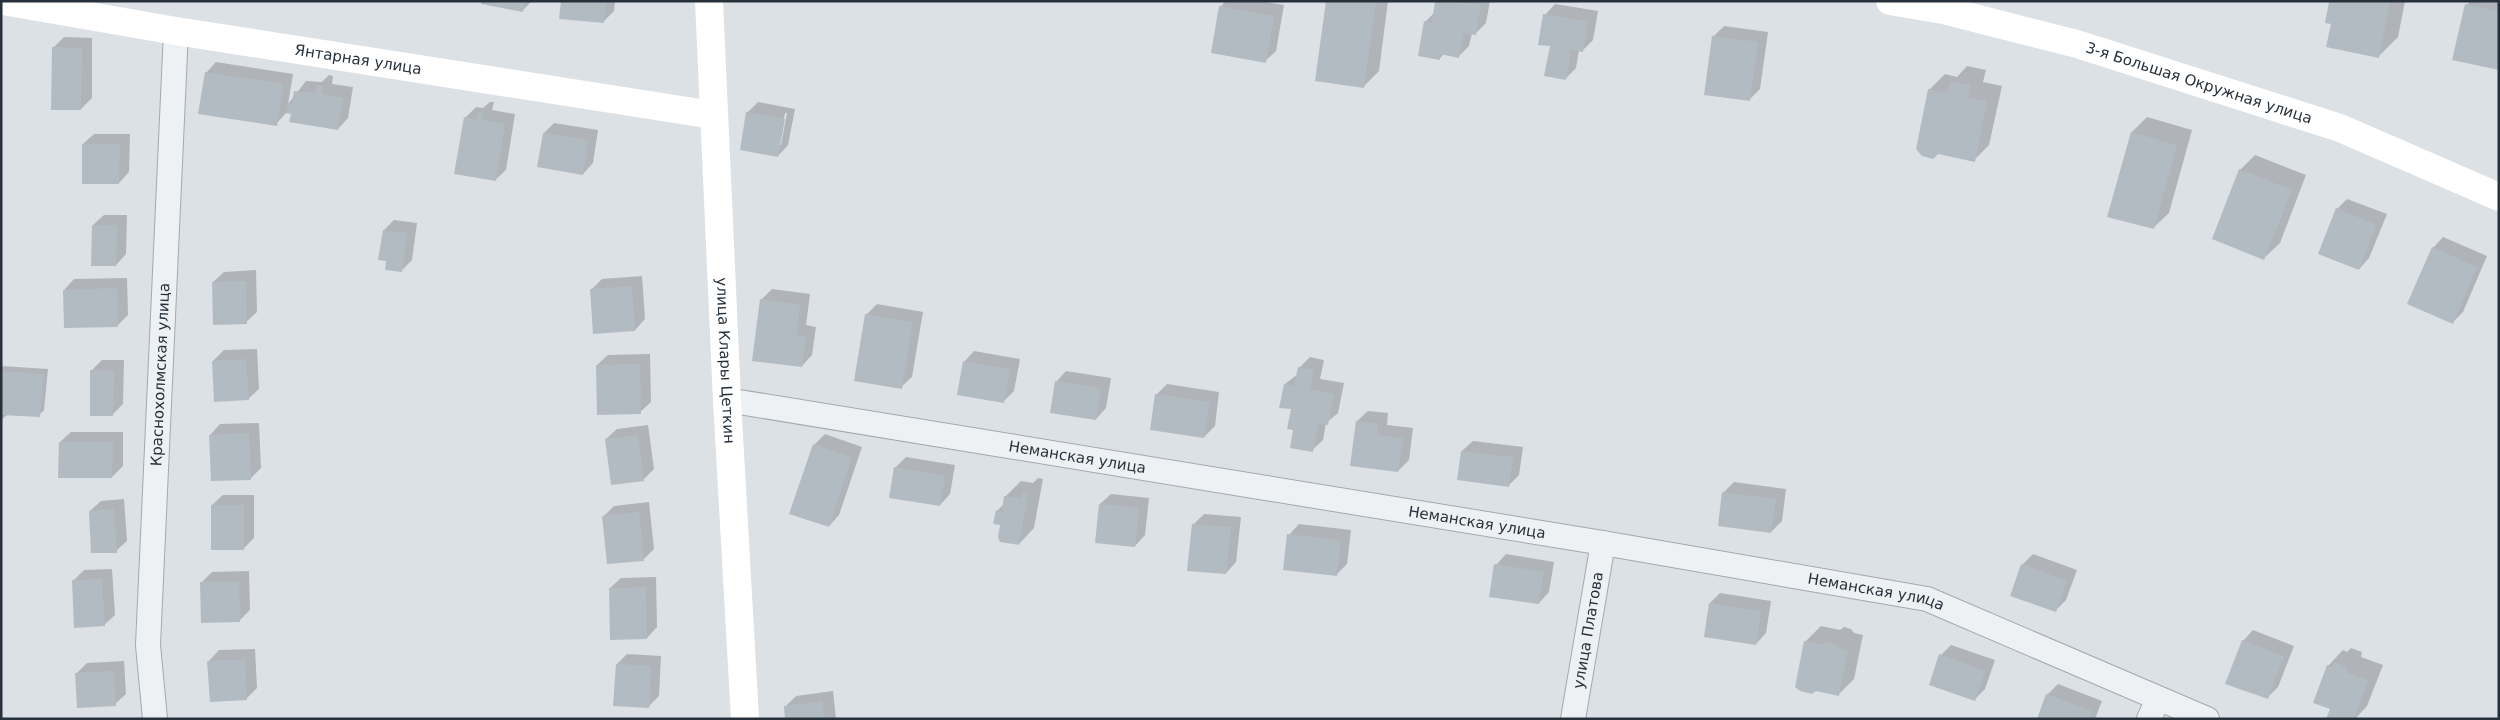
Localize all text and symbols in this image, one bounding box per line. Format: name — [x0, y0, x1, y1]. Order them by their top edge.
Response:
street label: 3-я Большая Окружная улица — [2083, 38, 2314, 128]
street label: Янтарная улица — [293, 41, 423, 78]
street label: улица Клары Цеткин — [712, 277, 738, 444]
street label: Краснохолмская улица — [147, 282, 174, 467]
street label: Неманская улица — [1007, 437, 1147, 477]
street label: Неманская улица — [1407, 502, 1547, 543]
street label: улица Платова — [1569, 570, 1607, 690]
street label: Неманская улица — [1806, 570, 1947, 614]

